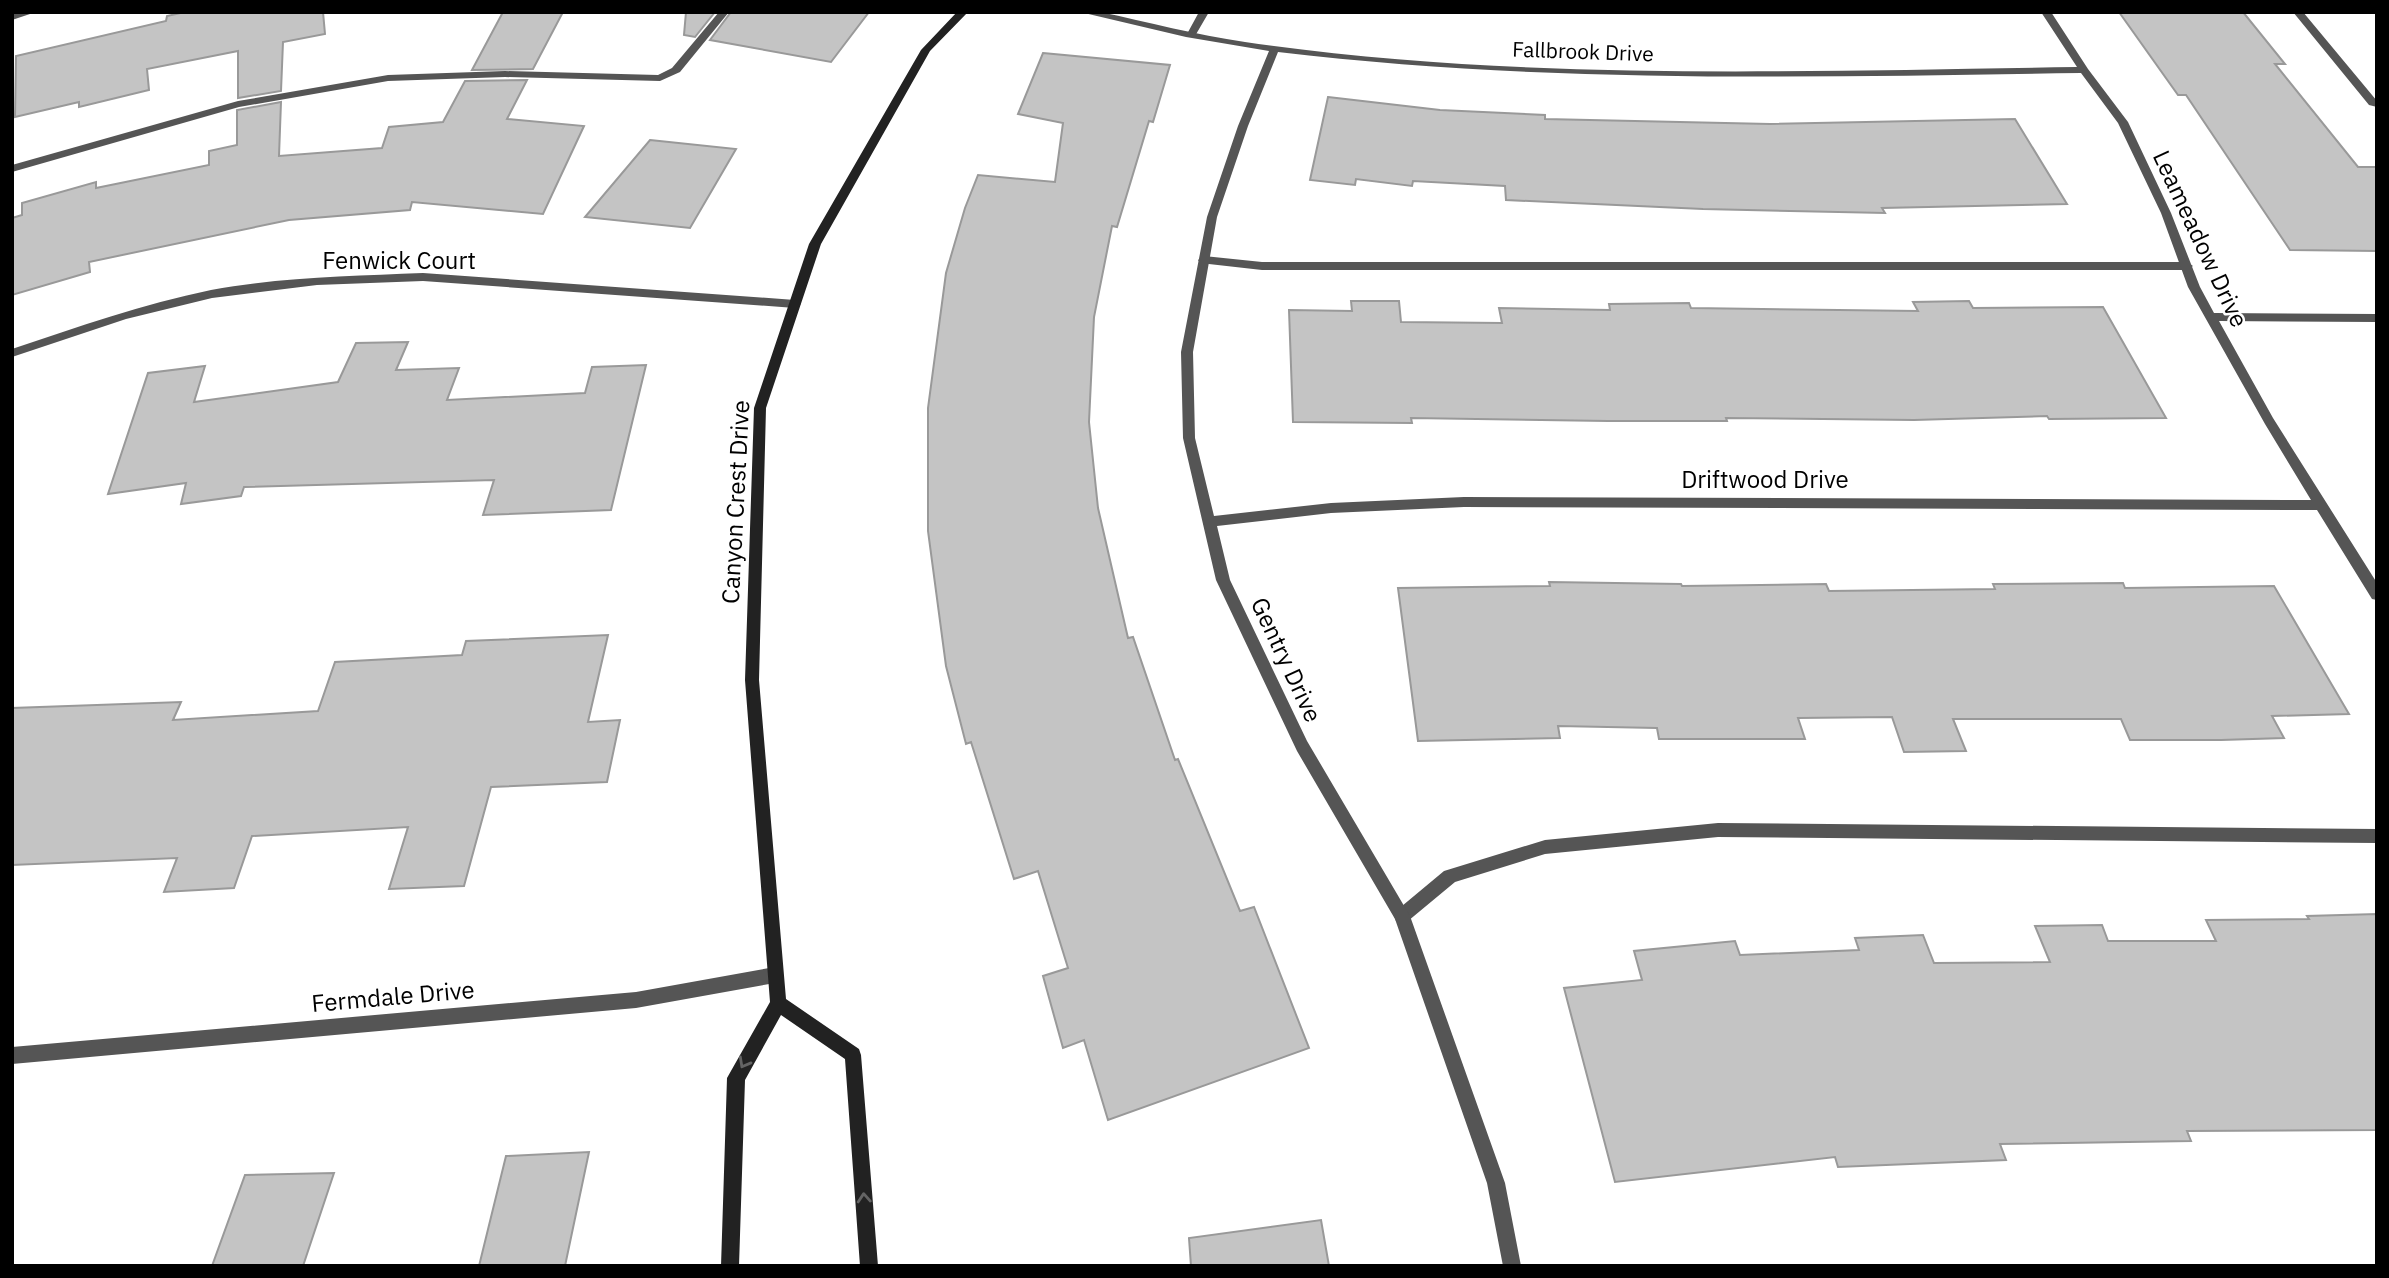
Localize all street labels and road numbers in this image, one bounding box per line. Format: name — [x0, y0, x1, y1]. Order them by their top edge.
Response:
street label: Fallbrook Drive — [1512, 35, 1654, 67]
street label: Leameadow Drive — [2146, 145, 2256, 332]
street label: Fenwick Court — [322, 244, 476, 276]
street label: Canyon Crest Drive — [714, 399, 756, 605]
street label: Driftwood Drive — [1681, 463, 1849, 495]
street label: Gentry Drive — [1244, 592, 1330, 727]
street label: Fermdale Drive — [310, 973, 476, 1019]

